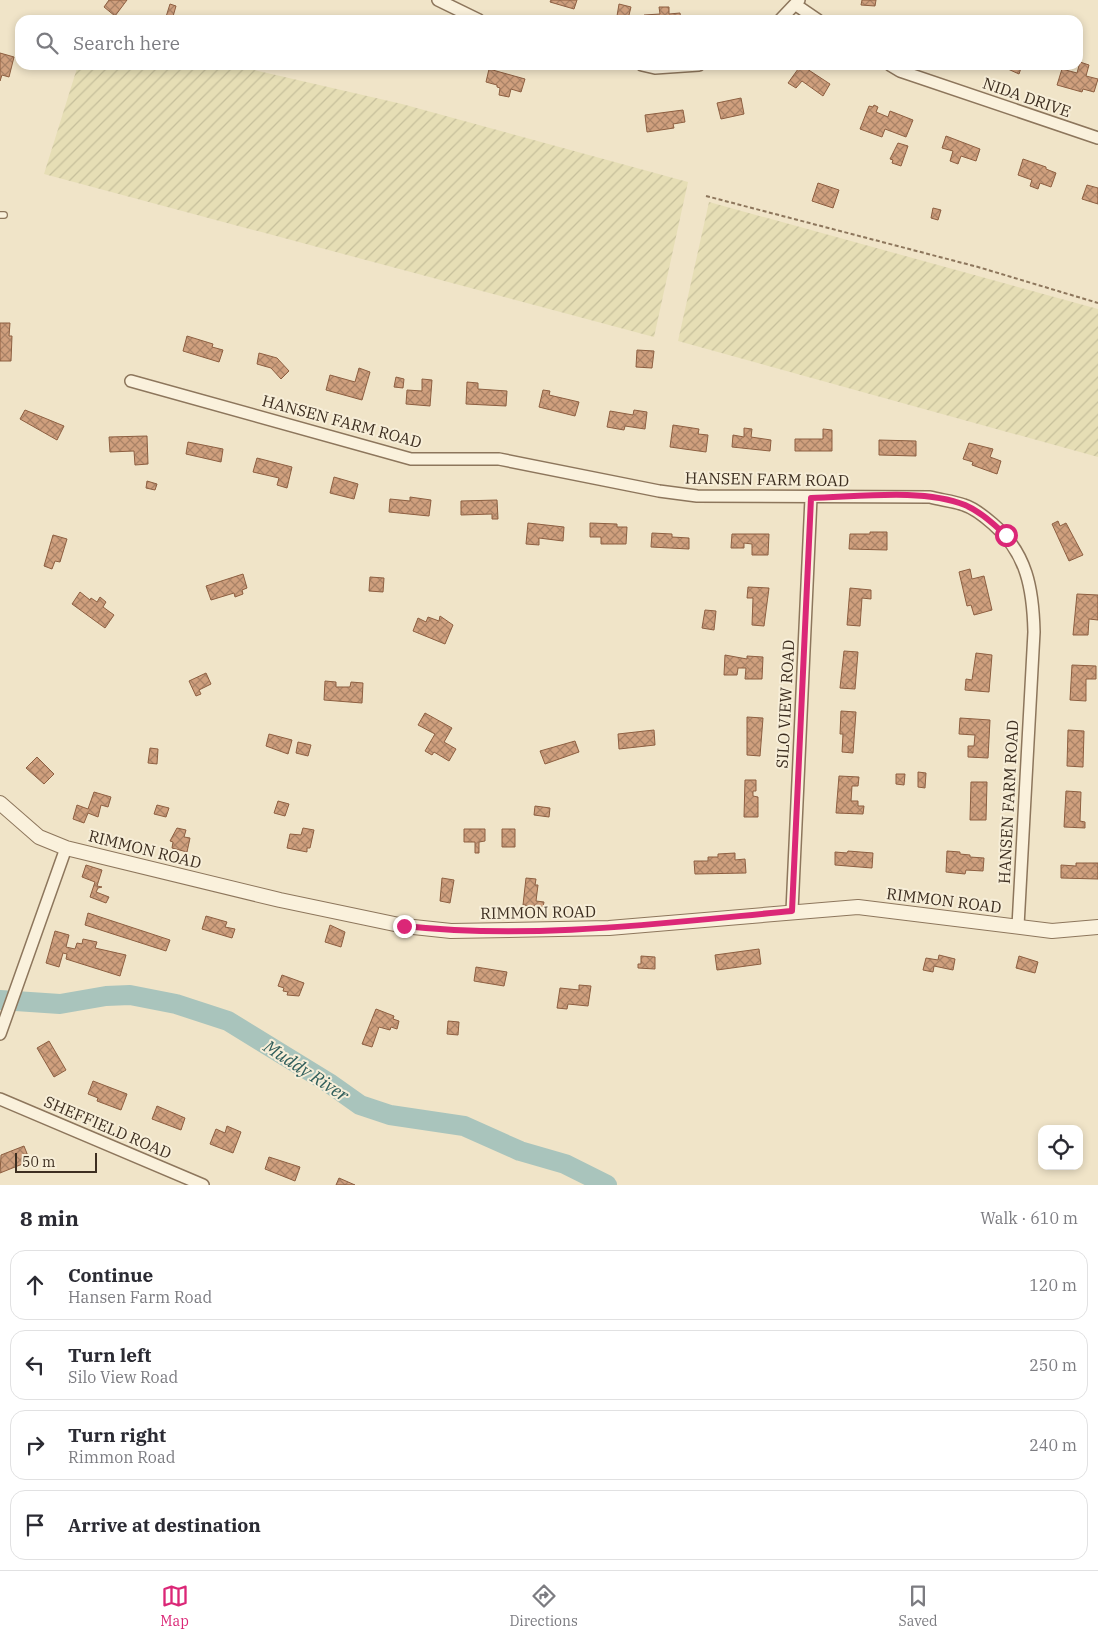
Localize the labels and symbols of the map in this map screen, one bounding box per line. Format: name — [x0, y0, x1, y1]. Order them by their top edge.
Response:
street label: NIDA DRIVE — [980, 73, 1074, 121]
street label: HANSEN FARM ROAD — [260, 390, 424, 452]
street label: HANSEN FARM ROAD — [685, 468, 849, 490]
route start — [995, 524, 1018, 547]
street label: SILO VIEW ROAD — [772, 639, 798, 769]
street label: HANSEN FARM ROAD — [994, 719, 1022, 885]
street label: RIMMON ROAD — [86, 825, 204, 873]
street label: RIMMON ROAD — [885, 883, 1003, 917]
street label: RIMMON ROAD — [480, 901, 596, 923]
route end — [393, 915, 416, 938]
water label: Muddy River — [259, 1034, 354, 1107]
street label: SHEFFIELD ROAD — [41, 1091, 175, 1163]
scale bar — [15, 1150, 98, 1173]

